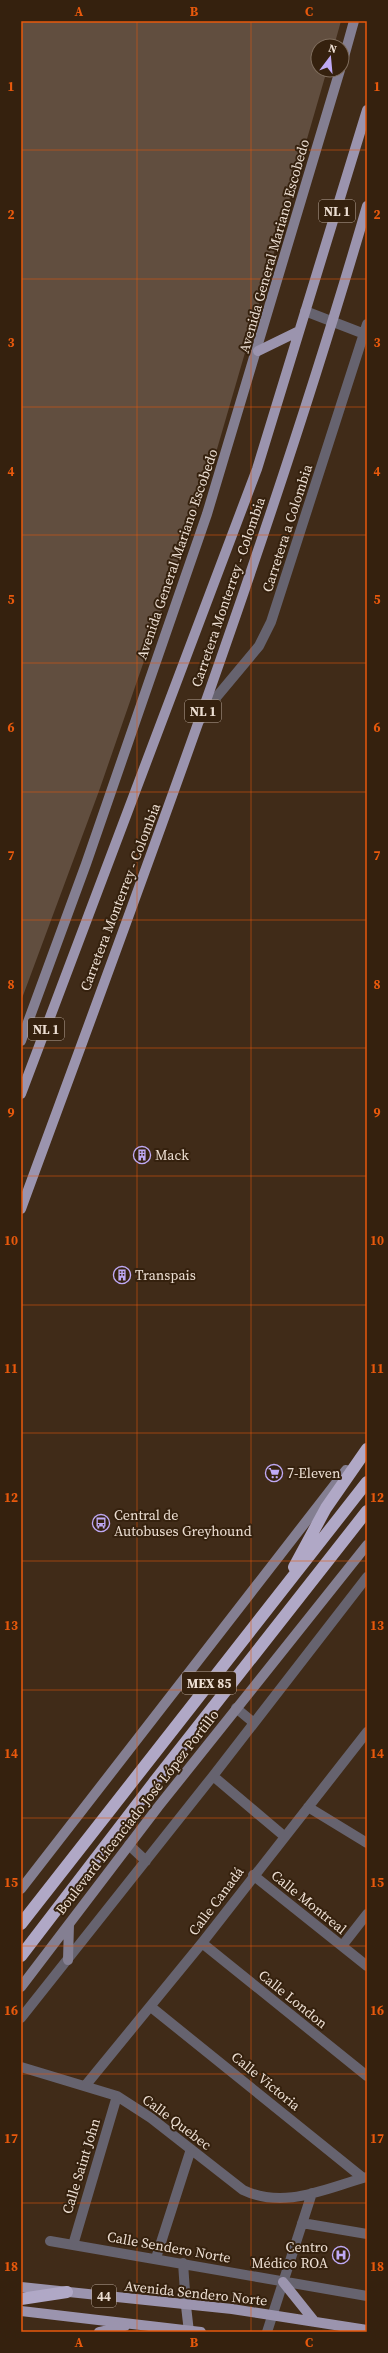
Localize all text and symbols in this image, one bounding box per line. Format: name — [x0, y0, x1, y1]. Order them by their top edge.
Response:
text: A — [75, 3, 84, 20]
text: B — [190, 3, 199, 20]
text: C — [305, 3, 313, 20]
north arrow — [310, 38, 350, 78]
text: N — [327, 41, 339, 57]
text: 1 — [7, 78, 15, 95]
text: 1 — [373, 78, 381, 95]
street label: Avenida General Mariano Escobedo — [234, 136, 314, 355]
road number: NL 1 — [319, 200, 355, 222]
text: 2 — [7, 206, 15, 223]
text: 2 — [373, 206, 381, 223]
text: 3 — [7, 334, 15, 351]
text: 3 — [373, 334, 381, 351]
street label: Avenida General Mariano Escobedo — [131, 446, 223, 662]
street label: Carretera a Colombia — [257, 461, 317, 594]
text: 4 — [7, 463, 15, 480]
text: 4 — [373, 463, 381, 480]
street label: Carretera Monterrey - Colombia — [186, 494, 270, 690]
text: 5 — [7, 591, 15, 608]
text: 5 — [373, 591, 381, 608]
road number: NL 1 — [185, 700, 221, 722]
text: 6 — [7, 719, 15, 736]
text: 6 — [373, 719, 381, 736]
street label: Carretera Monterrey - Colombia — [75, 799, 165, 994]
text: 7 — [7, 847, 15, 864]
text: 7 — [373, 847, 381, 864]
text: 8 — [7, 976, 15, 993]
text: 8 — [373, 976, 381, 993]
road number: NL 1 — [28, 1018, 64, 1040]
text: 9 — [7, 1104, 15, 1121]
text: 9 — [373, 1104, 381, 1121]
building icon: Mack — [132, 1145, 152, 1165]
place label: Mack — [155, 1145, 189, 1165]
text: 10 — [4, 1232, 18, 1249]
text: 10 — [370, 1232, 384, 1249]
building icon: Transpais — [112, 1265, 132, 1285]
place label: Transpais — [135, 1265, 196, 1285]
text: 11 — [4, 1360, 18, 1377]
text: 11 — [370, 1360, 384, 1377]
supermarket icon: 7-Eleven — [264, 1463, 284, 1483]
place label: 7-Eleven — [287, 1463, 341, 1483]
text: 12 — [4, 1489, 18, 1506]
text: 12 — [370, 1489, 384, 1506]
place label: Central de Autobuses Greyhound — [114, 1505, 252, 1541]
bus stop icon: Central de Autobuses Greyhound — [91, 1513, 111, 1533]
text: 13 — [4, 1617, 18, 1634]
text: 13 — [370, 1617, 384, 1634]
road number: MEX 85 — [182, 1672, 236, 1694]
street label: Boulevard Licenciado José López Portillo — [51, 1705, 224, 1919]
text: 14 — [4, 1745, 18, 1762]
text: 14 — [370, 1745, 384, 1762]
street label: Calle Canadá — [184, 1862, 249, 1939]
street label: Calle Montreal — [267, 1865, 351, 1939]
text: 15 — [4, 1874, 18, 1891]
text: 15 — [370, 1874, 384, 1891]
street label: Calle London — [254, 1965, 332, 2033]
text: 16 — [4, 2002, 18, 2019]
text: 16 — [370, 2002, 384, 2019]
street label: Calle Victoria — [227, 2047, 306, 2116]
street label: Calle Quebec — [138, 2089, 216, 2155]
street label: Calle Saint John — [57, 2115, 105, 2216]
text: 17 — [4, 2130, 18, 2147]
text: 17 — [370, 2130, 384, 2147]
street label: Calle Sendero Norte — [106, 2226, 232, 2268]
place label: Centro Médico ROA — [251, 2237, 329, 2273]
hospital icon: Centro Médico ROA — [331, 2245, 351, 2265]
text: 18 — [4, 2258, 18, 2275]
text: 18 — [370, 2258, 384, 2275]
street label: Avenida Sendero Norte — [124, 2276, 268, 2310]
road number: 44 — [92, 2285, 116, 2307]
text: A — [75, 2334, 84, 2351]
text: B — [190, 2334, 199, 2351]
text: C — [305, 2334, 313, 2351]

